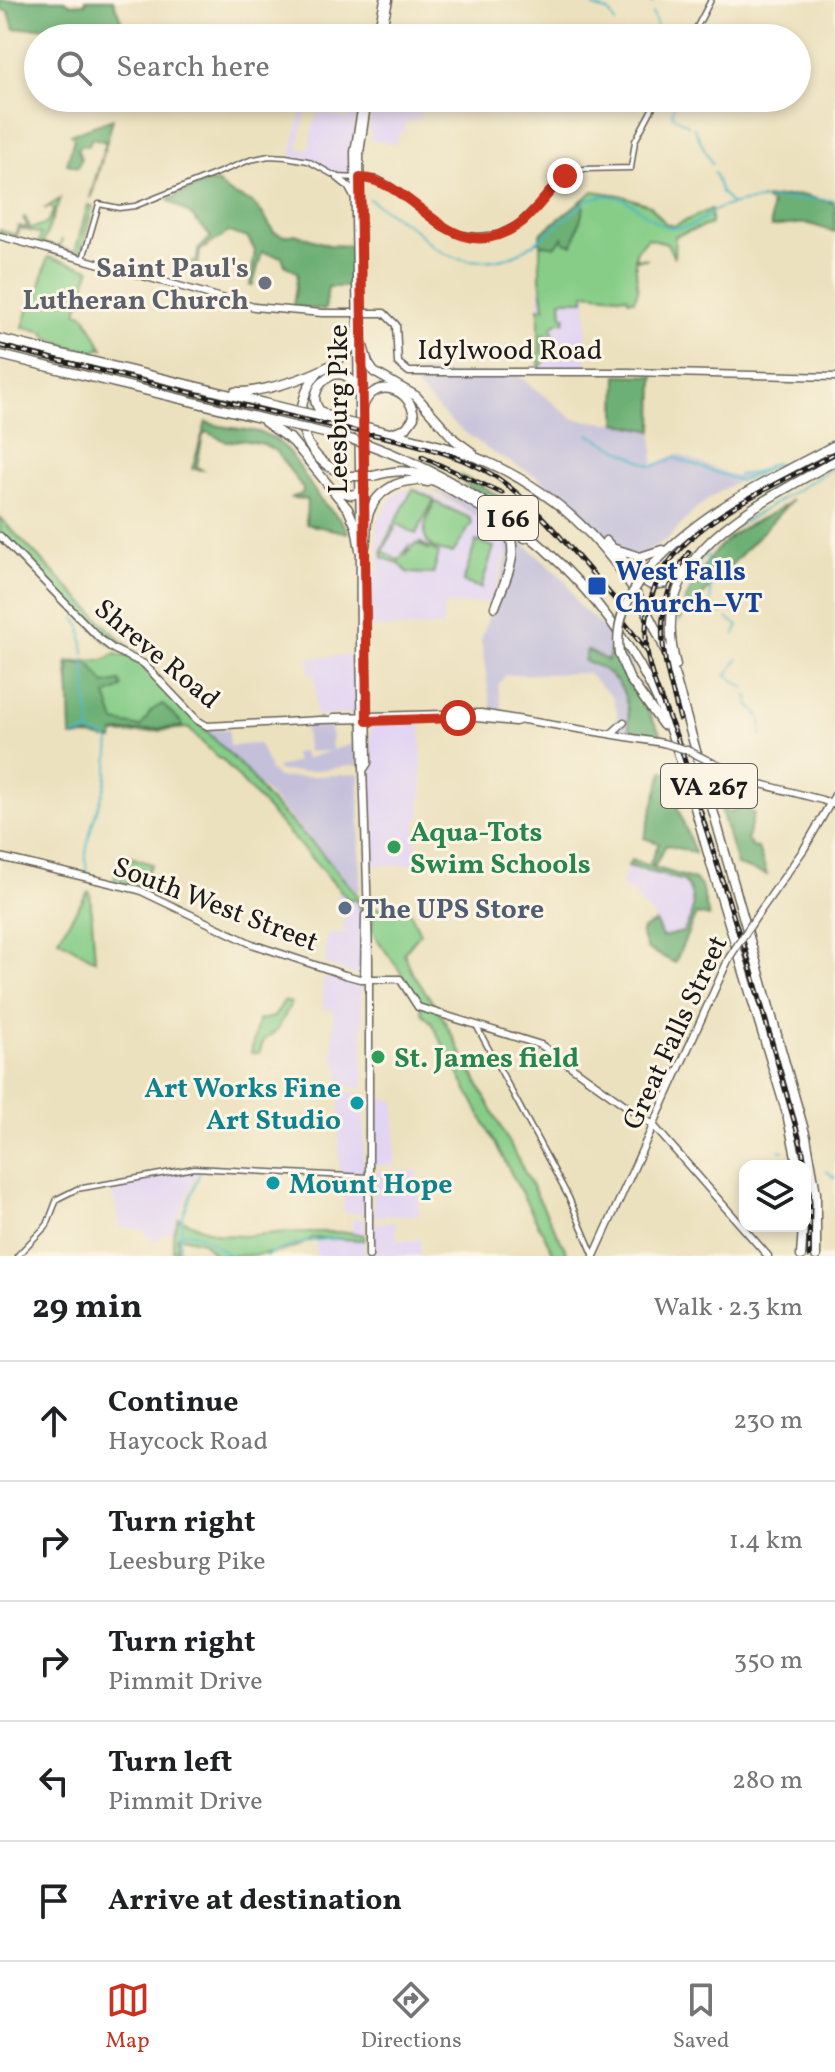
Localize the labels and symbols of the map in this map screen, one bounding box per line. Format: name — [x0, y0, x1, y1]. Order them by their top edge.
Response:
route end — [547, 158, 583, 194]
place label: Saint Paul's Lutheran Church — [23, 250, 249, 321]
marker: Saint Paul's Lutheran Church — [256, 274, 274, 292]
street label: Leesburg Pike — [320, 324, 359, 494]
street label: Idylwood Road — [417, 332, 603, 371]
road number: I 66 — [478, 496, 538, 540]
place label: West Falls Church–VT — [615, 553, 763, 624]
marker: West Falls Church–VT — [586, 575, 608, 597]
street label: Shreve Road — [85, 591, 228, 719]
route start — [440, 700, 476, 736]
road number: VA 267 — [661, 764, 757, 808]
place label: Aqua-Tots Swim Schools — [410, 814, 591, 885]
marker: Aqua-Tots Swim Schools — [385, 838, 403, 856]
street label: South West Street — [107, 848, 324, 962]
place label: The UPS Store — [361, 891, 544, 930]
marker: The UPS Store — [336, 899, 354, 917]
street label: Great Falls Street — [614, 929, 738, 1137]
place label: St. James field — [394, 1040, 579, 1079]
marker: St. James field — [369, 1048, 387, 1066]
place label: Art Works Fine Art Studio — [144, 1070, 341, 1141]
marker: Art Works Fine Art Studio — [348, 1094, 366, 1112]
place label: Mount Hope — [289, 1166, 453, 1205]
marker: Mount Hope — [264, 1174, 282, 1192]

